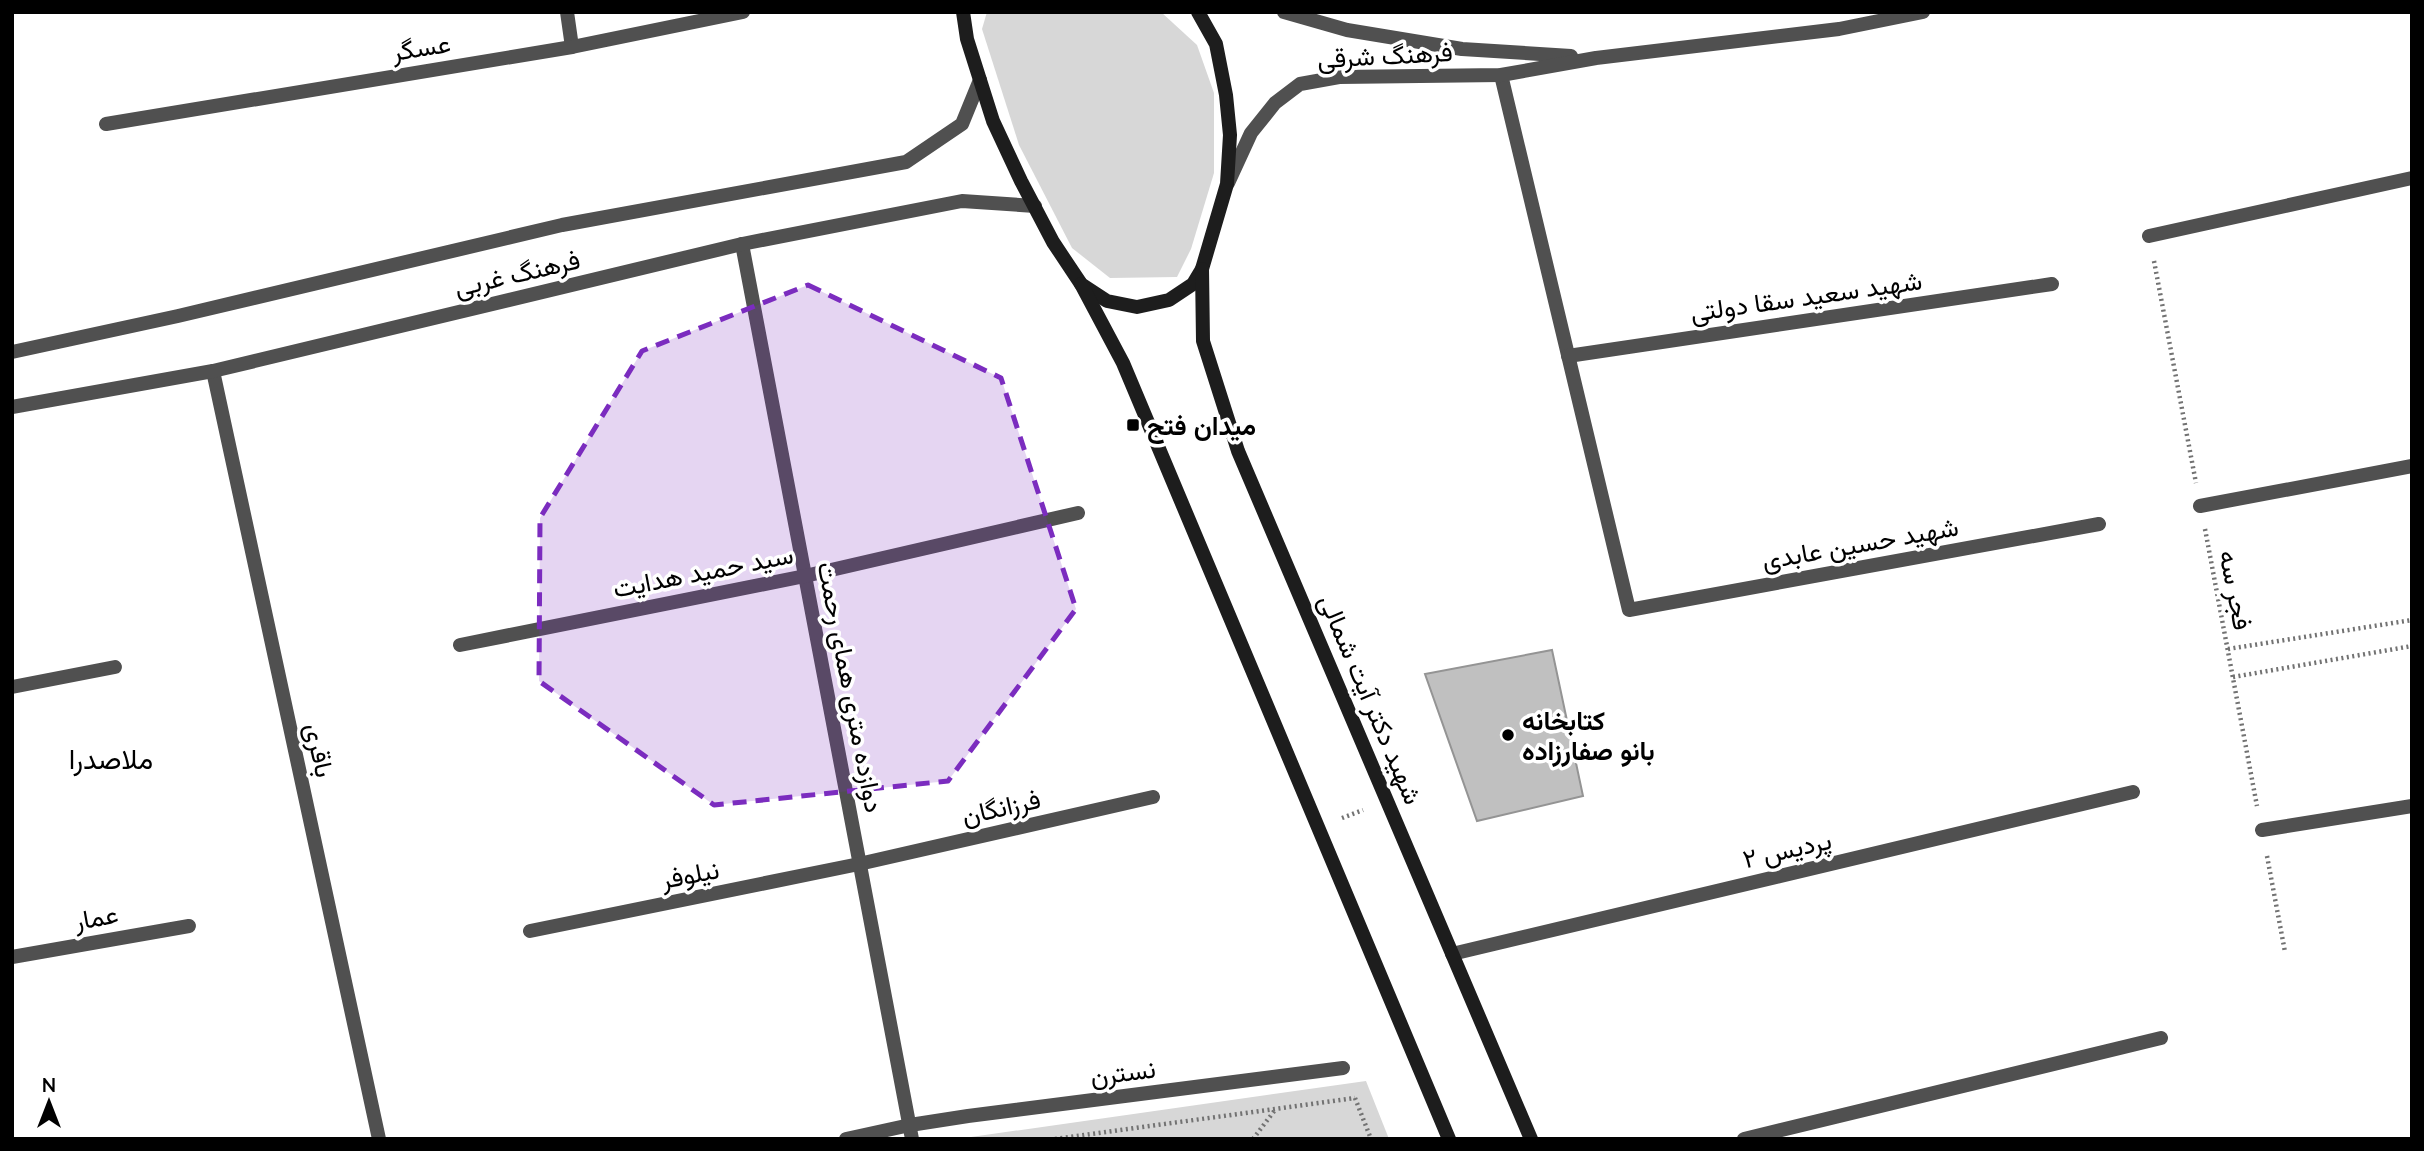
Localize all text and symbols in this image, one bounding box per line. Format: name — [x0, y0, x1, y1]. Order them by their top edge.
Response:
street label: عسگر — [388, 26, 453, 68]
street label: فرهنگ شرقی — [1316, 35, 1454, 75]
street label: فرهنگ غربی — [451, 243, 583, 303]
street label: شهید سعید سقا دولتی — [1688, 263, 1924, 329]
place label: میدان فتح — [1147, 409, 1256, 444]
marker: میدان فتح — [1125, 417, 1141, 433]
street label: شهید حسین عابدی — [1759, 509, 1961, 577]
street label: سید حمید هدایت — [610, 537, 796, 605]
street label: فجر سه — [2212, 547, 2260, 633]
street label: دوازده متری همای رحمت — [810, 559, 892, 815]
street label: شهید دکتر آیت شمالی — [1312, 589, 1430, 809]
place label: کتابخانه بانو صفارزاده — [1522, 704, 1655, 767]
street label: باقری — [298, 720, 342, 780]
marker: کتابخانه بانو صفارزاده — [1500, 727, 1516, 743]
district label: ملاصدرا — [69, 741, 153, 777]
street label: فرزانگان — [958, 782, 1044, 832]
street label: پردیس ۲ — [1739, 823, 1835, 877]
street label: نیلوفر — [657, 852, 722, 896]
street label: عمار — [70, 897, 121, 937]
street label: نسترن — [1088, 1052, 1158, 1092]
north arrow — [14, 1067, 84, 1137]
text: N — [42, 1073, 56, 1097]

